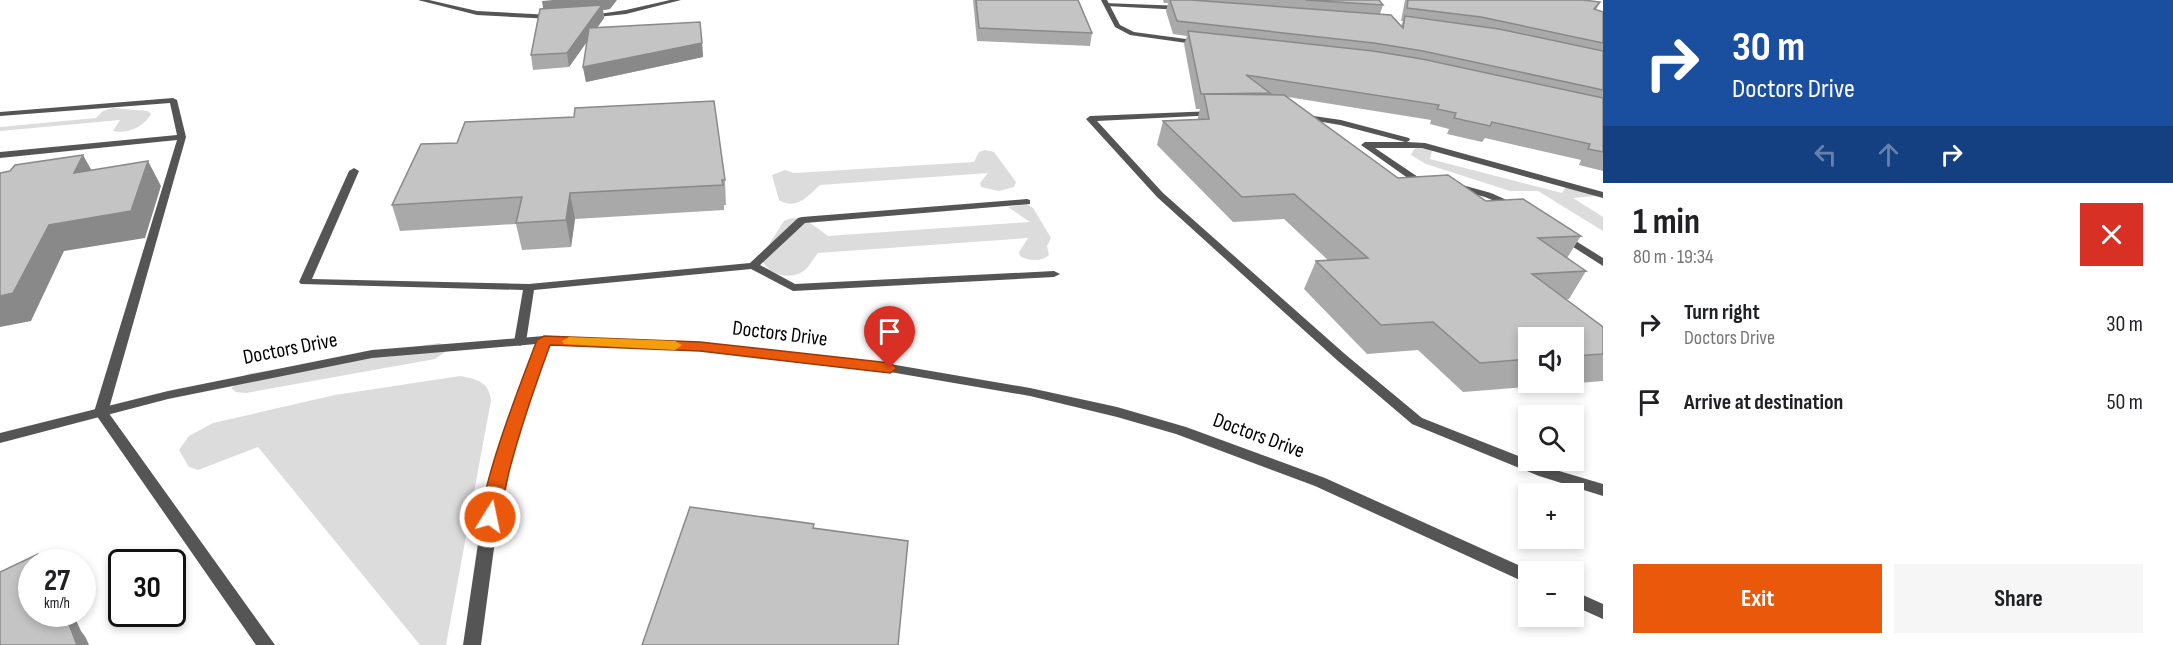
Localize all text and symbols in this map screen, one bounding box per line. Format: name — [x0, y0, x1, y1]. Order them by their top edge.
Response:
text: 30 m — [1732, 22, 1805, 73]
icon: right — [1633, 24, 1711, 102]
text: Doctors Drive — [1732, 73, 1855, 105]
icon: left — [1809, 138, 1842, 171]
icon: ahead — [1872, 138, 1905, 171]
icon: right — [1935, 138, 1968, 171]
text: 1 min — [1633, 201, 1700, 244]
button: close — [2080, 203, 2143, 266]
text: 80 m · 19:34 — [1633, 245, 1713, 269]
text: Turn right — [1684, 299, 1760, 326]
pin — [864, 306, 915, 368]
icon: right — [1633, 308, 1666, 341]
text: 30 m — [2106, 311, 2143, 338]
street label: Doctors Drive — [731, 315, 829, 352]
icon: arrive — [873, 315, 906, 348]
text: Doctors Drive — [1684, 326, 1775, 350]
street label: Doctors Drive — [241, 327, 339, 370]
map controls — [1518, 327, 1584, 627]
button: sound — [1518, 327, 1584, 393]
icon: arrive — [1633, 386, 1666, 419]
text: Arrive at destination — [1684, 389, 1843, 416]
text: 50 m — [2107, 389, 2143, 416]
button: search — [1518, 405, 1584, 471]
street label: Doctors Drive — [1210, 407, 1308, 464]
button: + — [1518, 483, 1584, 549]
position arrow — [458, 485, 522, 549]
speed limit sign: 30 — [108, 549, 186, 627]
button: − — [1518, 561, 1584, 627]
text: 27 — [44, 563, 70, 599]
button: Exit — [1633, 564, 1882, 633]
button: Share — [1894, 564, 2143, 633]
text: km/h — [44, 594, 70, 613]

